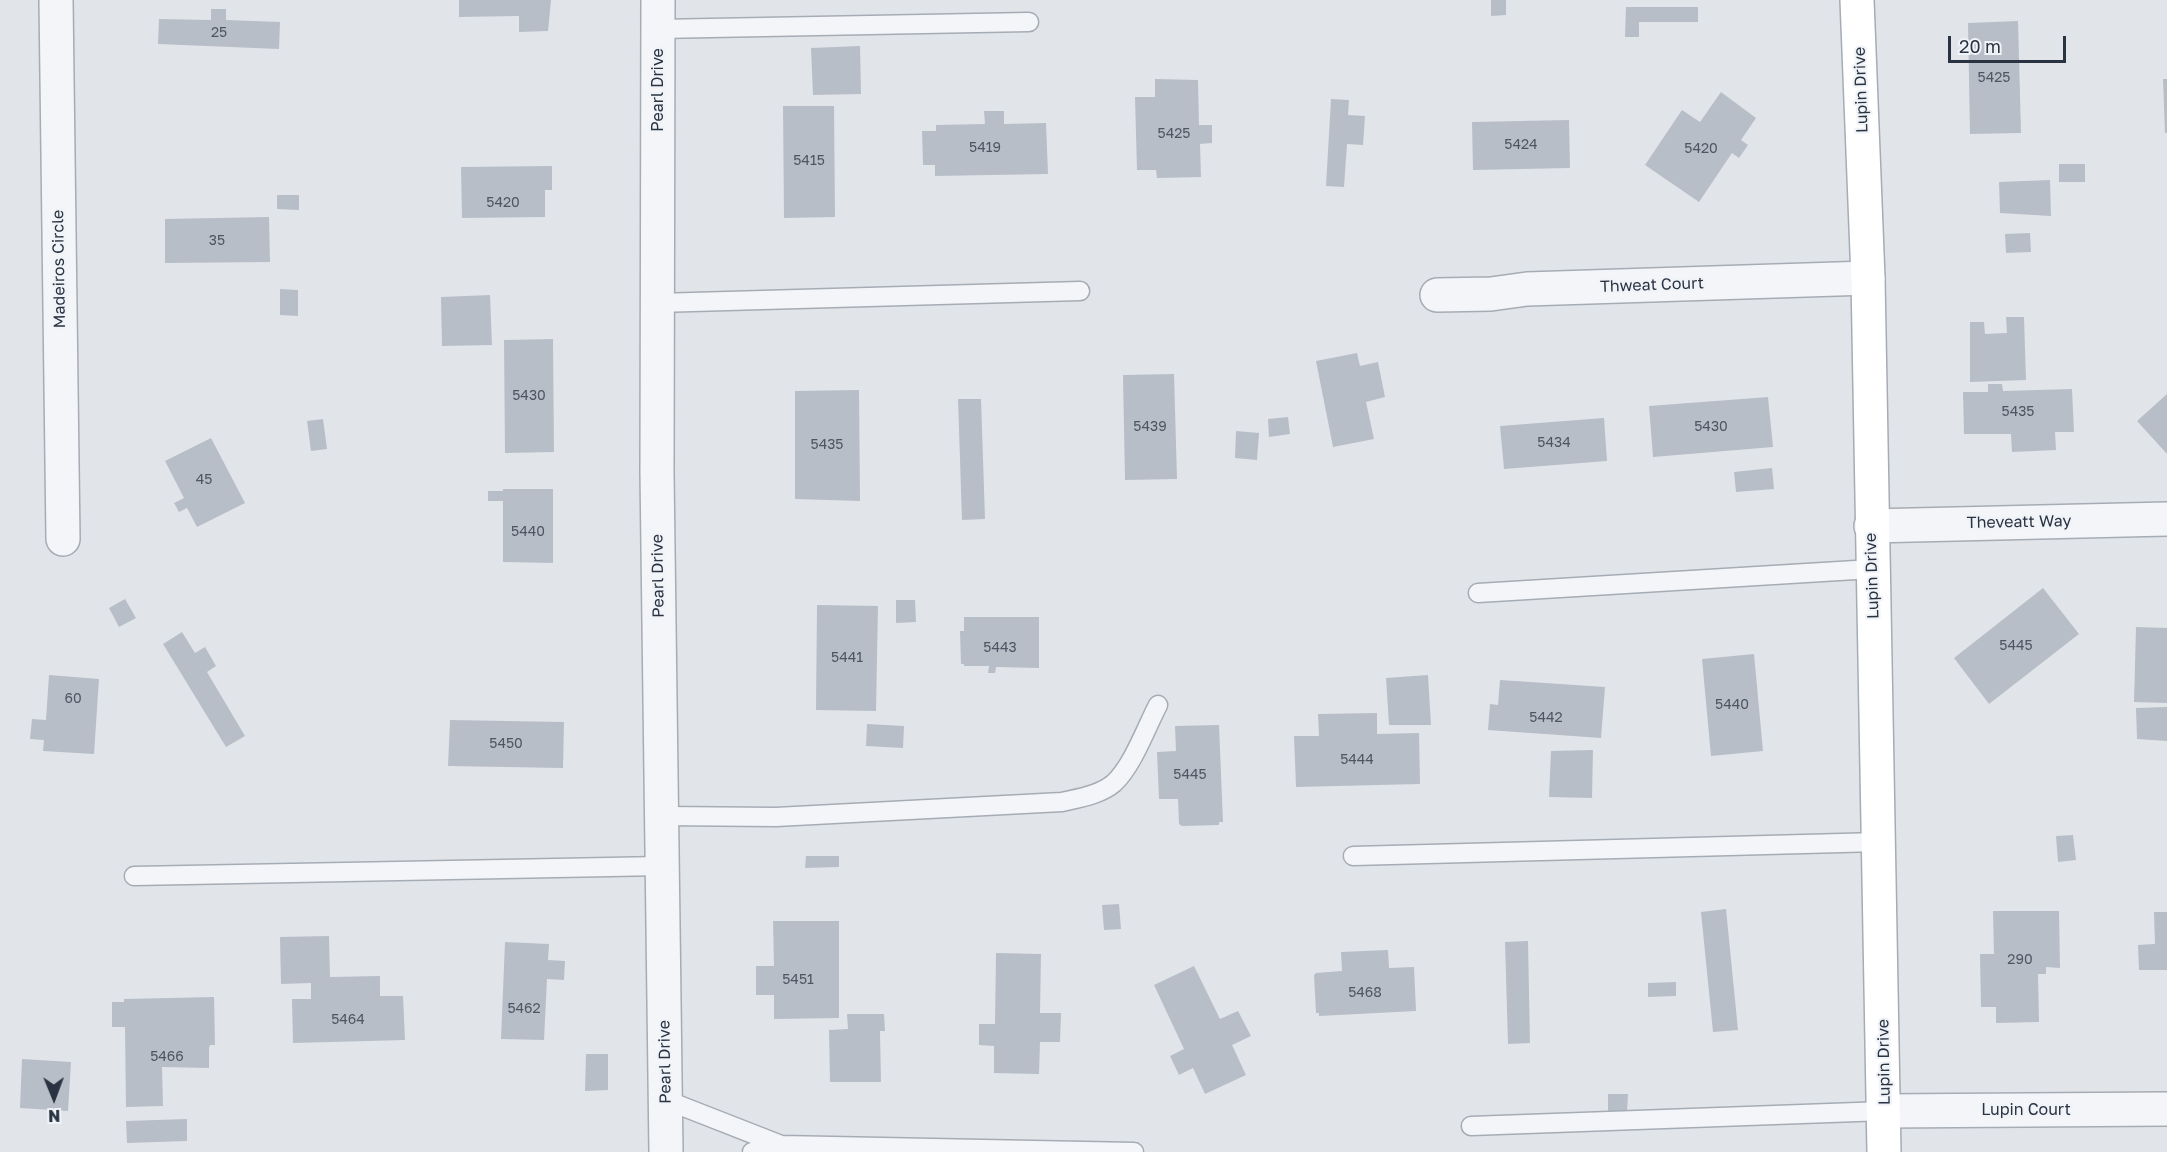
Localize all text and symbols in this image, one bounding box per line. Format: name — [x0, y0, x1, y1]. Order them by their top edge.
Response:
scale bar — [1951, 24, 2070, 62]
house number: 25 — [211, 25, 227, 41]
text: 20 m — [1959, 35, 2001, 57]
street label: Lupin Drive — [1850, 47, 1872, 133]
street label: Pearl Drive — [648, 48, 668, 132]
house number: 5425 — [1978, 70, 2010, 86]
house number: 5425 — [1158, 126, 1190, 142]
house number: 5424 — [1504, 137, 1538, 153]
house number: 5419 — [969, 140, 1001, 156]
house number: 5420 — [1684, 141, 1718, 157]
house number: 5415 — [793, 153, 825, 169]
house number: 5420 — [486, 195, 520, 211]
street label: Madeiros Circle — [48, 210, 70, 328]
house number: 35 — [209, 233, 225, 249]
street label: Thweat Court — [1600, 274, 1704, 296]
house number: 5430 — [512, 388, 546, 404]
house number: 5435 — [2002, 404, 2034, 420]
house number: 5439 — [1133, 419, 1167, 435]
house number: 5430 — [1694, 419, 1728, 435]
house number: 5434 — [1537, 435, 1571, 451]
house number: 5435 — [811, 437, 843, 453]
house number: 45 — [196, 472, 212, 488]
street label: Theveatt Way — [1967, 511, 2071, 533]
house number: 5440 — [511, 524, 545, 540]
street label: Lupin Drive — [1861, 533, 1883, 619]
street label: Pearl Drive — [648, 534, 668, 618]
house number: 5445 — [1999, 638, 2033, 654]
house number: 5443 — [983, 640, 1017, 656]
house number: 5441 — [831, 650, 863, 666]
house number: 60 — [64, 691, 82, 707]
house number: 5440 — [1715, 697, 1749, 713]
house number: 5442 — [1529, 710, 1563, 726]
house number: 5450 — [489, 736, 523, 752]
house number: 5444 — [1340, 752, 1374, 768]
house number: 5445 — [1173, 767, 1207, 783]
house number: 290 — [2007, 952, 2033, 968]
house number: 5451 — [782, 972, 814, 988]
house number: 5468 — [1348, 985, 1382, 1001]
house number: 5462 — [507, 1001, 541, 1017]
house number: 5464 — [331, 1012, 365, 1028]
street label: Lupin Drive — [1874, 1019, 1894, 1105]
street label: Pearl Drive — [655, 1020, 675, 1104]
house number: 5466 — [150, 1049, 184, 1065]
north arrow — [24, 1068, 84, 1128]
street label: Lupin Court — [1981, 1100, 2071, 1120]
text: N — [48, 1106, 61, 1126]

